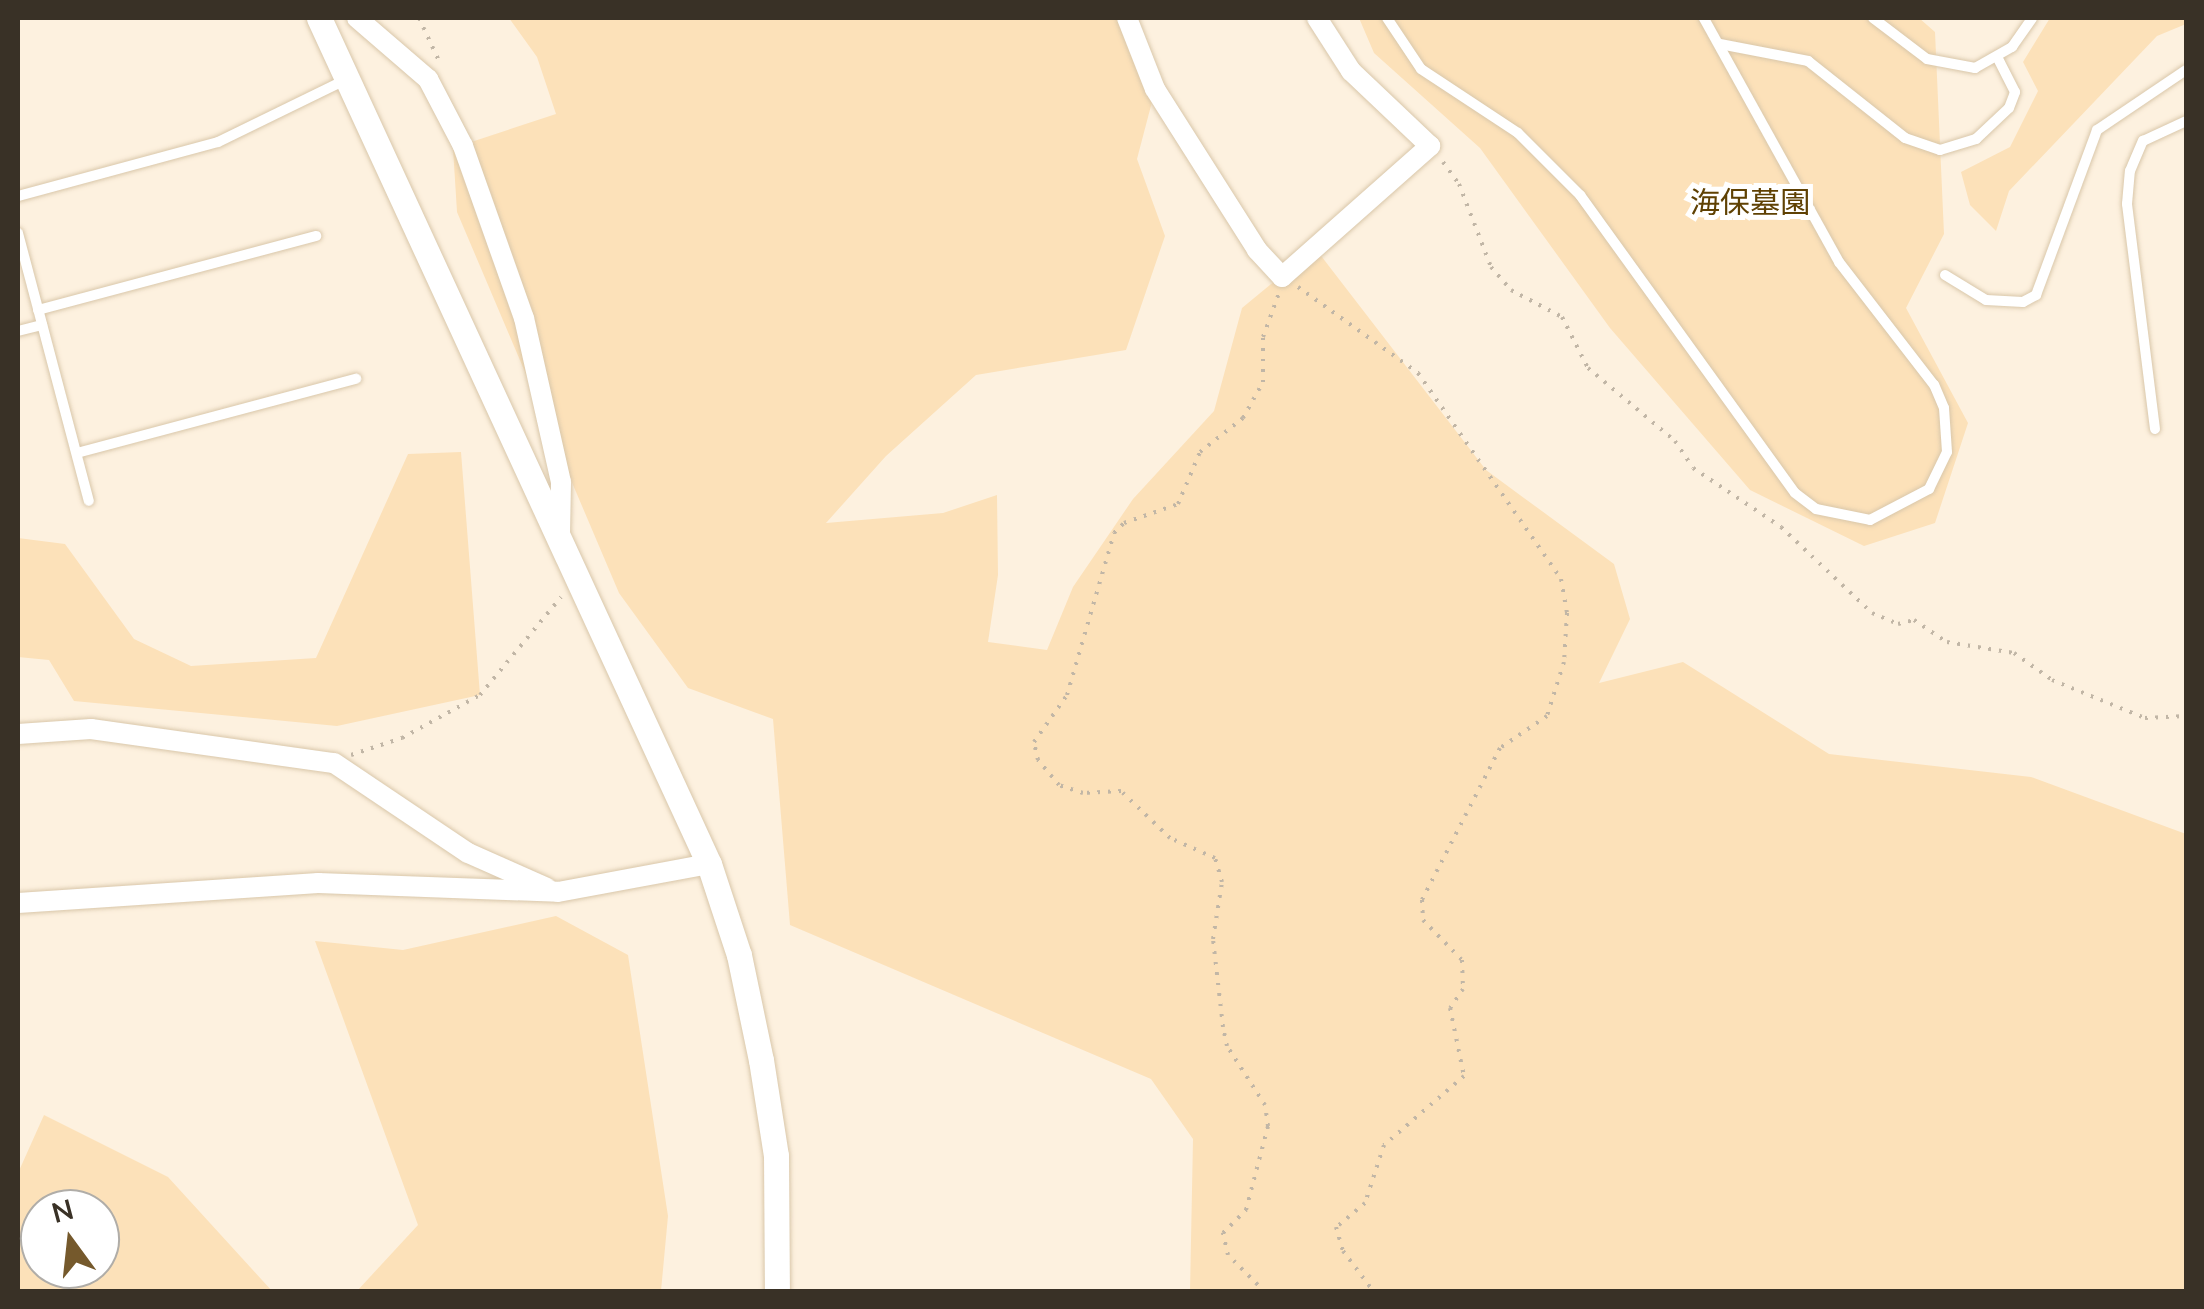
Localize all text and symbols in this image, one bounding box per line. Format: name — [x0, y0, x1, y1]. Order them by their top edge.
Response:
park label: 海保墓園 — [1690, 186, 1810, 222]
north arrow — [20, 1189, 120, 1289]
text: N — [48, 1191, 78, 1233]

